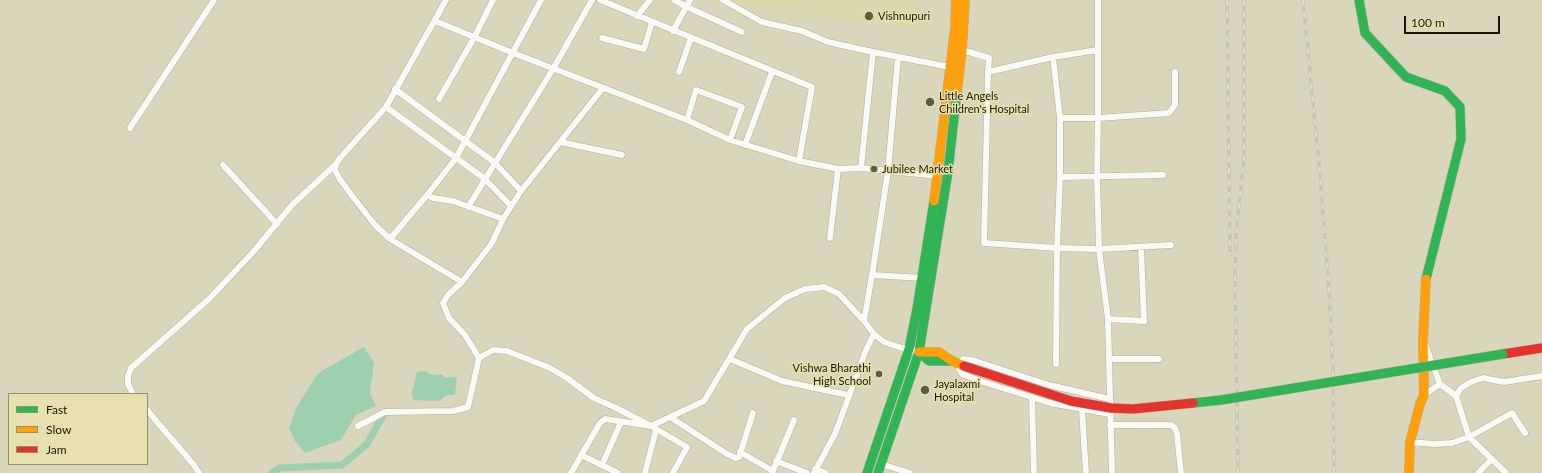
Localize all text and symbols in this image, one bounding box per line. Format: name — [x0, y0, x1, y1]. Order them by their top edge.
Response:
scale bar — [1406, 8, 1502, 34]
place label: Vishnupuri — [878, 9, 930, 23]
marker: Vishnupuri — [863, 10, 875, 22]
text: 100 m — [1411, 15, 1445, 30]
place label: Little Angels Children's Hospital — [939, 89, 1029, 115]
marker: Little Angels Children's Hospital — [924, 96, 936, 108]
place label: Jubilee Market — [882, 162, 953, 176]
marker: Jubilee Market — [869, 164, 879, 174]
place label: Vishwa Bharathi High School — [793, 361, 871, 387]
marker: Vishwa Bharathi High School — [874, 369, 884, 379]
place label: Jayalaxmi Hospital — [934, 377, 980, 403]
marker: Jayalaxmi Hospital — [919, 384, 931, 396]
legend — [8, 393, 148, 465]
text: Fast — [46, 402, 67, 417]
text: Slow — [46, 422, 71, 437]
text: Jam — [46, 442, 67, 457]

